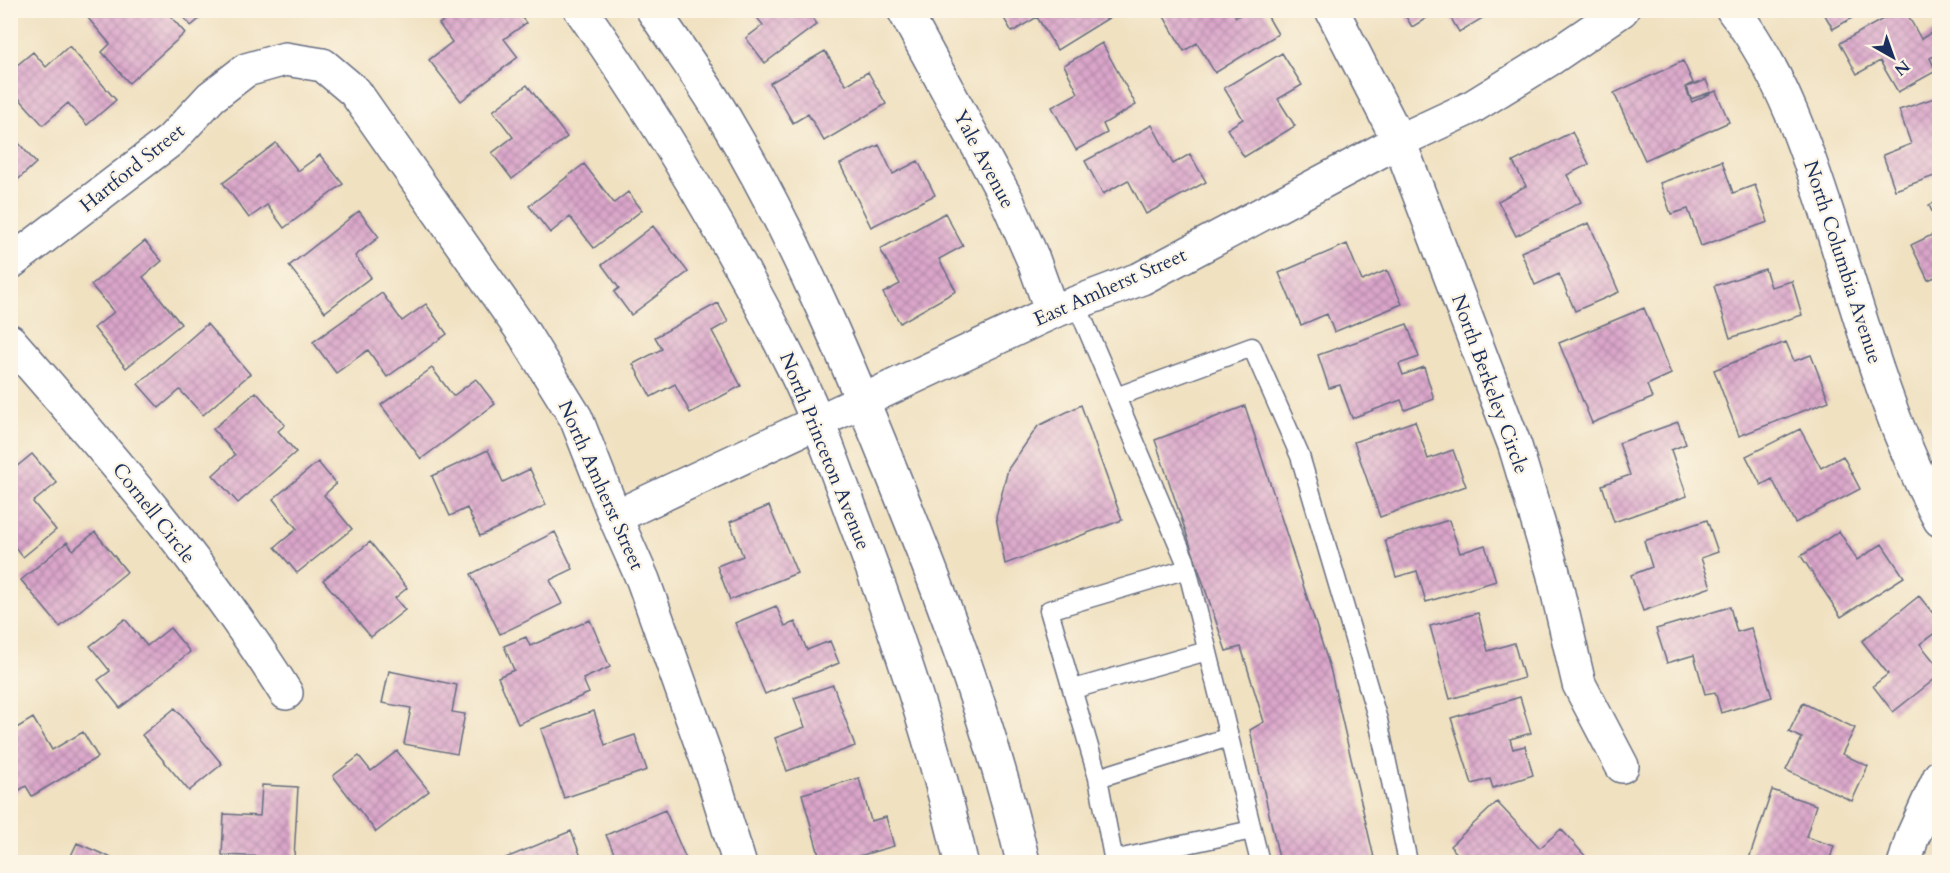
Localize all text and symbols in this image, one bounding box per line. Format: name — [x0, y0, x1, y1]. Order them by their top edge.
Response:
north arrow — [1863, 27, 1923, 87]
text: N — [1890, 55, 1914, 81]
street label: Yale Avenue — [947, 105, 1021, 213]
street label: Hartford Street — [74, 117, 190, 219]
street label: North Columbia Avenue — [1797, 157, 1889, 367]
street label: East Amherst Street — [1029, 241, 1191, 333]
street label: North Berkeley Circle — [1445, 290, 1535, 478]
street label: North Princeton Avenue — [773, 348, 877, 554]
street label: North Amherst Street — [551, 396, 651, 575]
street label: Cornell Circle — [106, 457, 202, 569]

